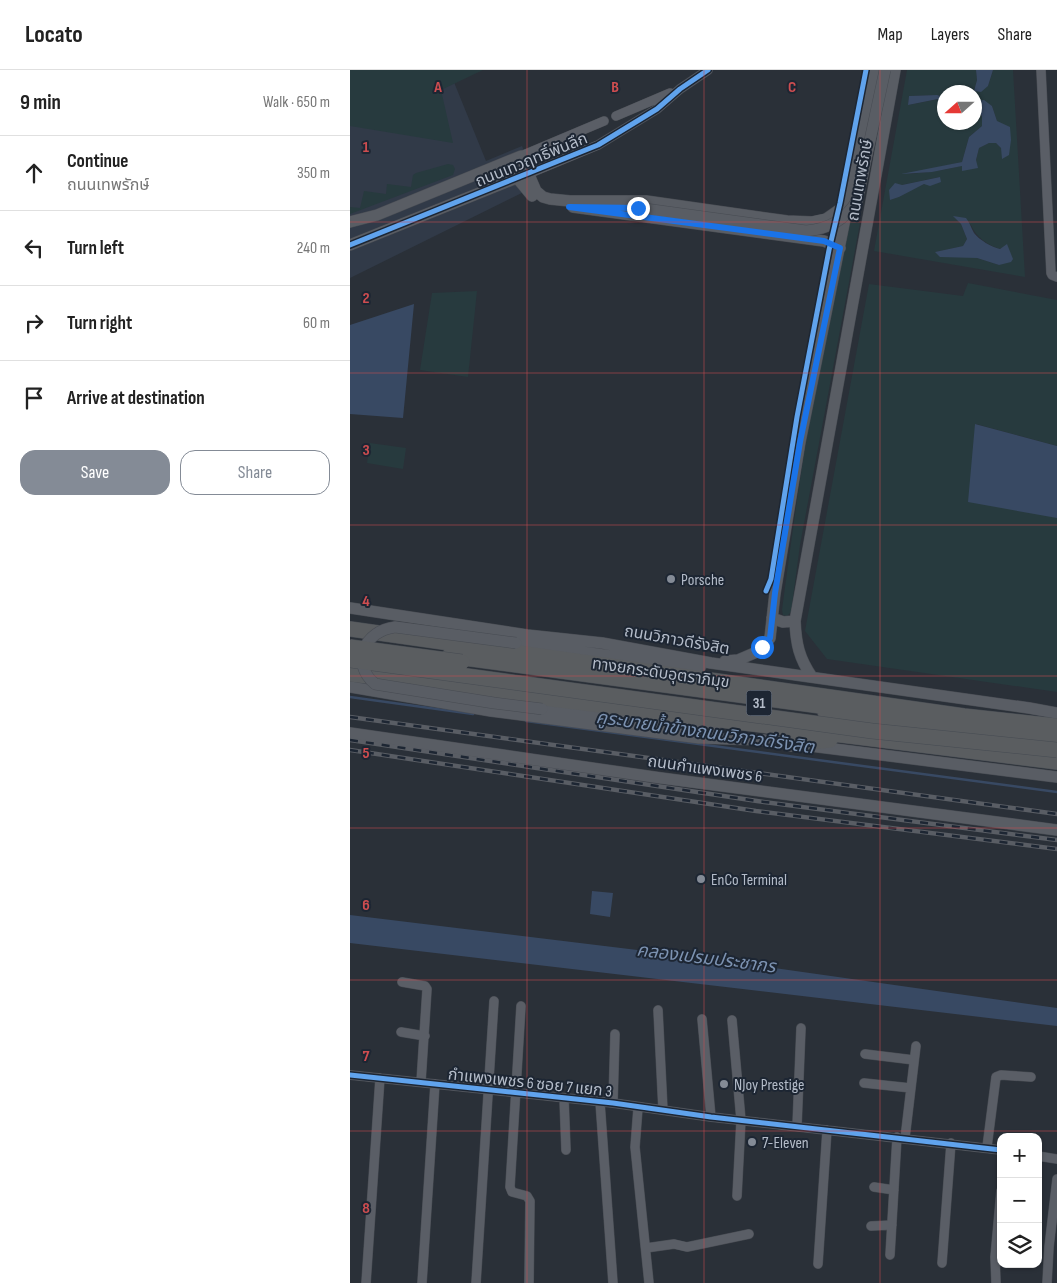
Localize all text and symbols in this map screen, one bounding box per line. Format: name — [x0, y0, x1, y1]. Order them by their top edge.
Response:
text: Locato — [25, 20, 83, 49]
text: Map — [878, 24, 903, 45]
text: Layers — [931, 24, 970, 45]
text: Share — [998, 24, 1032, 45]
text: A — [433, 78, 442, 97]
text: B — [611, 78, 619, 97]
text: C — [788, 78, 796, 97]
north arrow — [937, 85, 982, 130]
text: 9 min — [20, 90, 61, 115]
text: Walk · 650 m — [263, 93, 330, 112]
street label: ถนนเทวฤทธิ์พันลึก — [472, 128, 590, 192]
text: 1 — [363, 138, 370, 157]
street label: ถนนเทพรักษ์ — [844, 138, 877, 223]
text: Continue — [67, 150, 128, 173]
icon: ahead — [20, 159, 48, 187]
text: 350 m — [297, 164, 330, 183]
text: ถนนเทพรักษ์ — [67, 176, 149, 195]
route end — [627, 197, 650, 220]
icon: left — [20, 234, 48, 262]
text: Turn left — [67, 237, 124, 260]
text: 240 m — [297, 239, 330, 258]
text: 2 — [362, 289, 370, 308]
icon: right — [20, 309, 48, 337]
text: Turn right — [67, 312, 132, 335]
text: 60 m — [303, 314, 330, 333]
icon: arrive — [20, 384, 48, 412]
text: Arrive at destination — [67, 387, 205, 410]
text: 3 — [362, 441, 370, 460]
button: Save — [20, 450, 170, 495]
button: Share — [180, 450, 330, 495]
place label: Porsche — [681, 571, 724, 590]
marker: Porsche — [665, 573, 677, 585]
text: 4 — [362, 592, 370, 611]
street label: ถนนวิภาวดีรังสิต — [623, 622, 731, 659]
route start — [751, 636, 774, 659]
street label: ทางยกระดับอุตราภิมุข — [591, 654, 731, 693]
road number: 31 — [746, 690, 772, 716]
water label: คูระบายน้ำข้างถนนวิภาวดีรังสิต — [595, 704, 817, 758]
text: 5 — [362, 744, 370, 763]
street label: ถนนกำแพงเพชร 6 — [646, 752, 763, 787]
place label: EnCo Terminal — [711, 871, 787, 890]
marker: EnCo Terminal — [695, 873, 707, 885]
text: 6 — [362, 896, 370, 915]
water label: คลองเปรมประชากร — [635, 940, 778, 978]
text: 7 — [363, 1047, 370, 1066]
street label: กำแพงเพชร 6 ซอย 7 แยก 3 — [447, 1065, 613, 1102]
place label: NJoy Prestige — [734, 1076, 805, 1095]
marker: NJoy Prestige — [718, 1078, 730, 1090]
map controls — [997, 1133, 1042, 1268]
button: + — [997, 1133, 1042, 1178]
place label: 7-Eleven — [762, 1134, 809, 1153]
marker: 7-Eleven — [746, 1136, 758, 1148]
button: − — [997, 1178, 1042, 1223]
text: 8 — [362, 1199, 370, 1218]
button: layers — [997, 1223, 1042, 1268]

